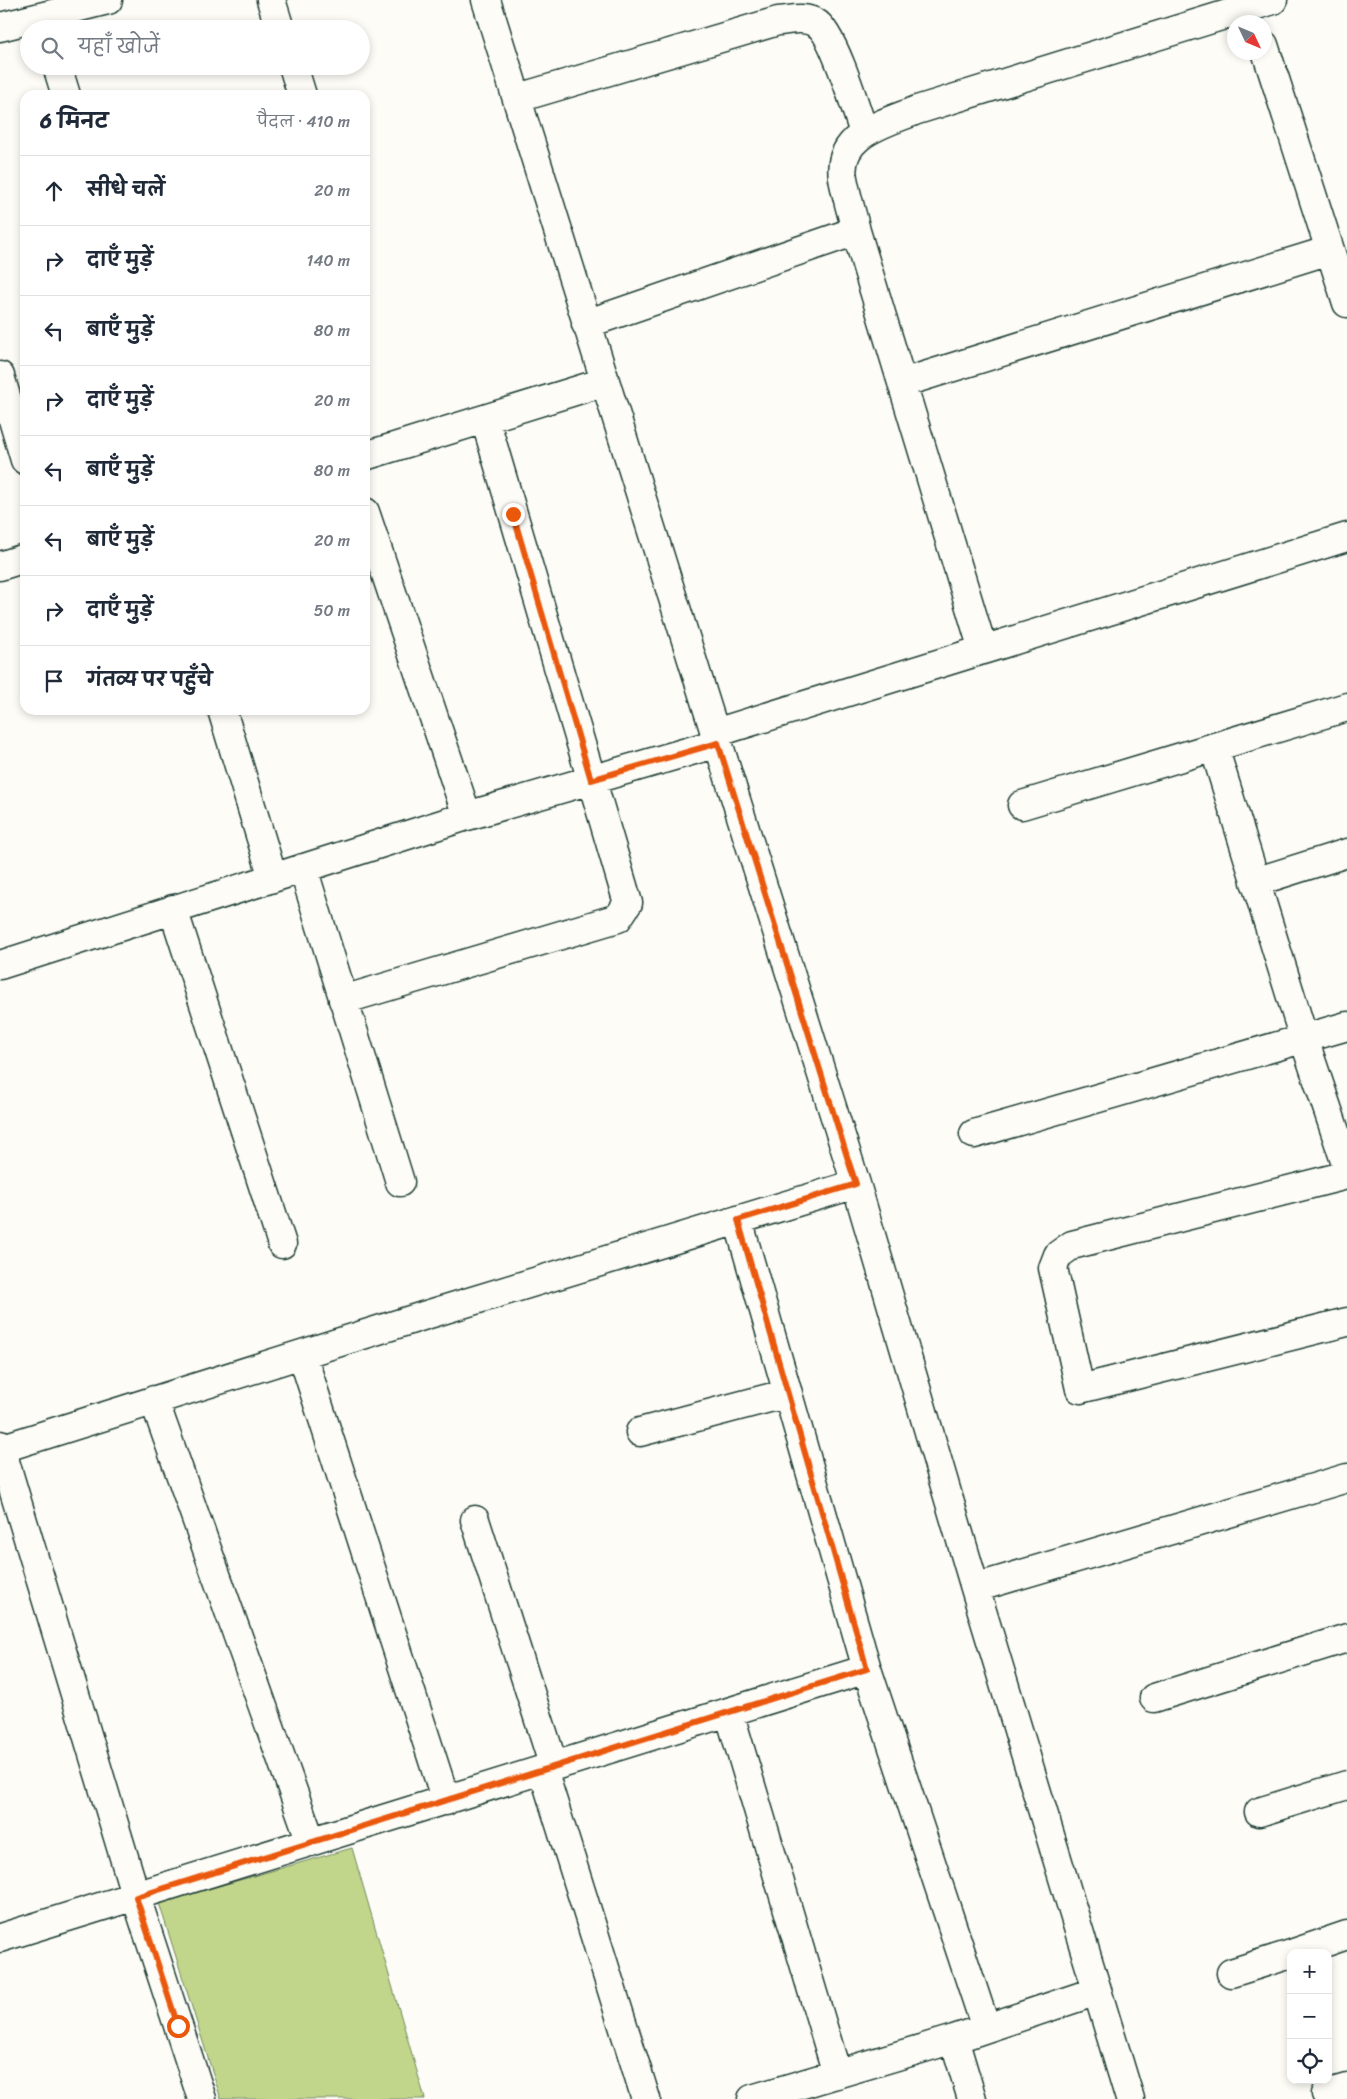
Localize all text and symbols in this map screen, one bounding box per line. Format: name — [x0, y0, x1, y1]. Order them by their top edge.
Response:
north arrow — [1227, 15, 1272, 60]
search box — [20, 20, 370, 75]
text: यहाँ खोजें — [78, 30, 160, 63]
icon: search — [38, 34, 66, 62]
text: 6 मिनट — [40, 102, 108, 140]
text: पैदल · 410 m — [257, 107, 350, 136]
text: सीधे चलें — [87, 173, 165, 206]
text: 20 m — [314, 176, 350, 205]
icon: ahead — [40, 177, 68, 205]
text: दाएँ मुड़ें — [87, 243, 153, 276]
text: 140 m — [307, 246, 350, 275]
icon: right — [40, 247, 68, 275]
text: बाएँ मुड़ें — [87, 313, 154, 346]
text: 80 m — [314, 316, 350, 345]
icon: left — [40, 317, 68, 345]
text: दाएँ मुड़ें — [87, 383, 153, 416]
text: 20 m — [314, 386, 350, 415]
icon: right — [40, 387, 68, 415]
text: बाएँ मुड़ें — [87, 453, 154, 486]
text: 80 m — [314, 456, 350, 485]
icon: left — [40, 457, 68, 485]
route end — [502, 503, 525, 526]
text: बाएँ मुड़ें — [87, 523, 154, 556]
text: 20 m — [314, 526, 350, 555]
icon: left — [40, 527, 68, 555]
text: दाएँ मुड़ें — [87, 593, 153, 626]
text: 50 m — [314, 596, 350, 625]
icon: right — [40, 597, 68, 625]
text: गंतव्य पर पहुँचे — [87, 663, 212, 696]
icon: arrive — [40, 667, 68, 695]
map controls — [1287, 1949, 1332, 2084]
button: + — [1287, 1949, 1332, 1994]
button: − — [1287, 1994, 1332, 2039]
route start — [167, 2015, 190, 2038]
button: locate — [1287, 2039, 1332, 2084]

